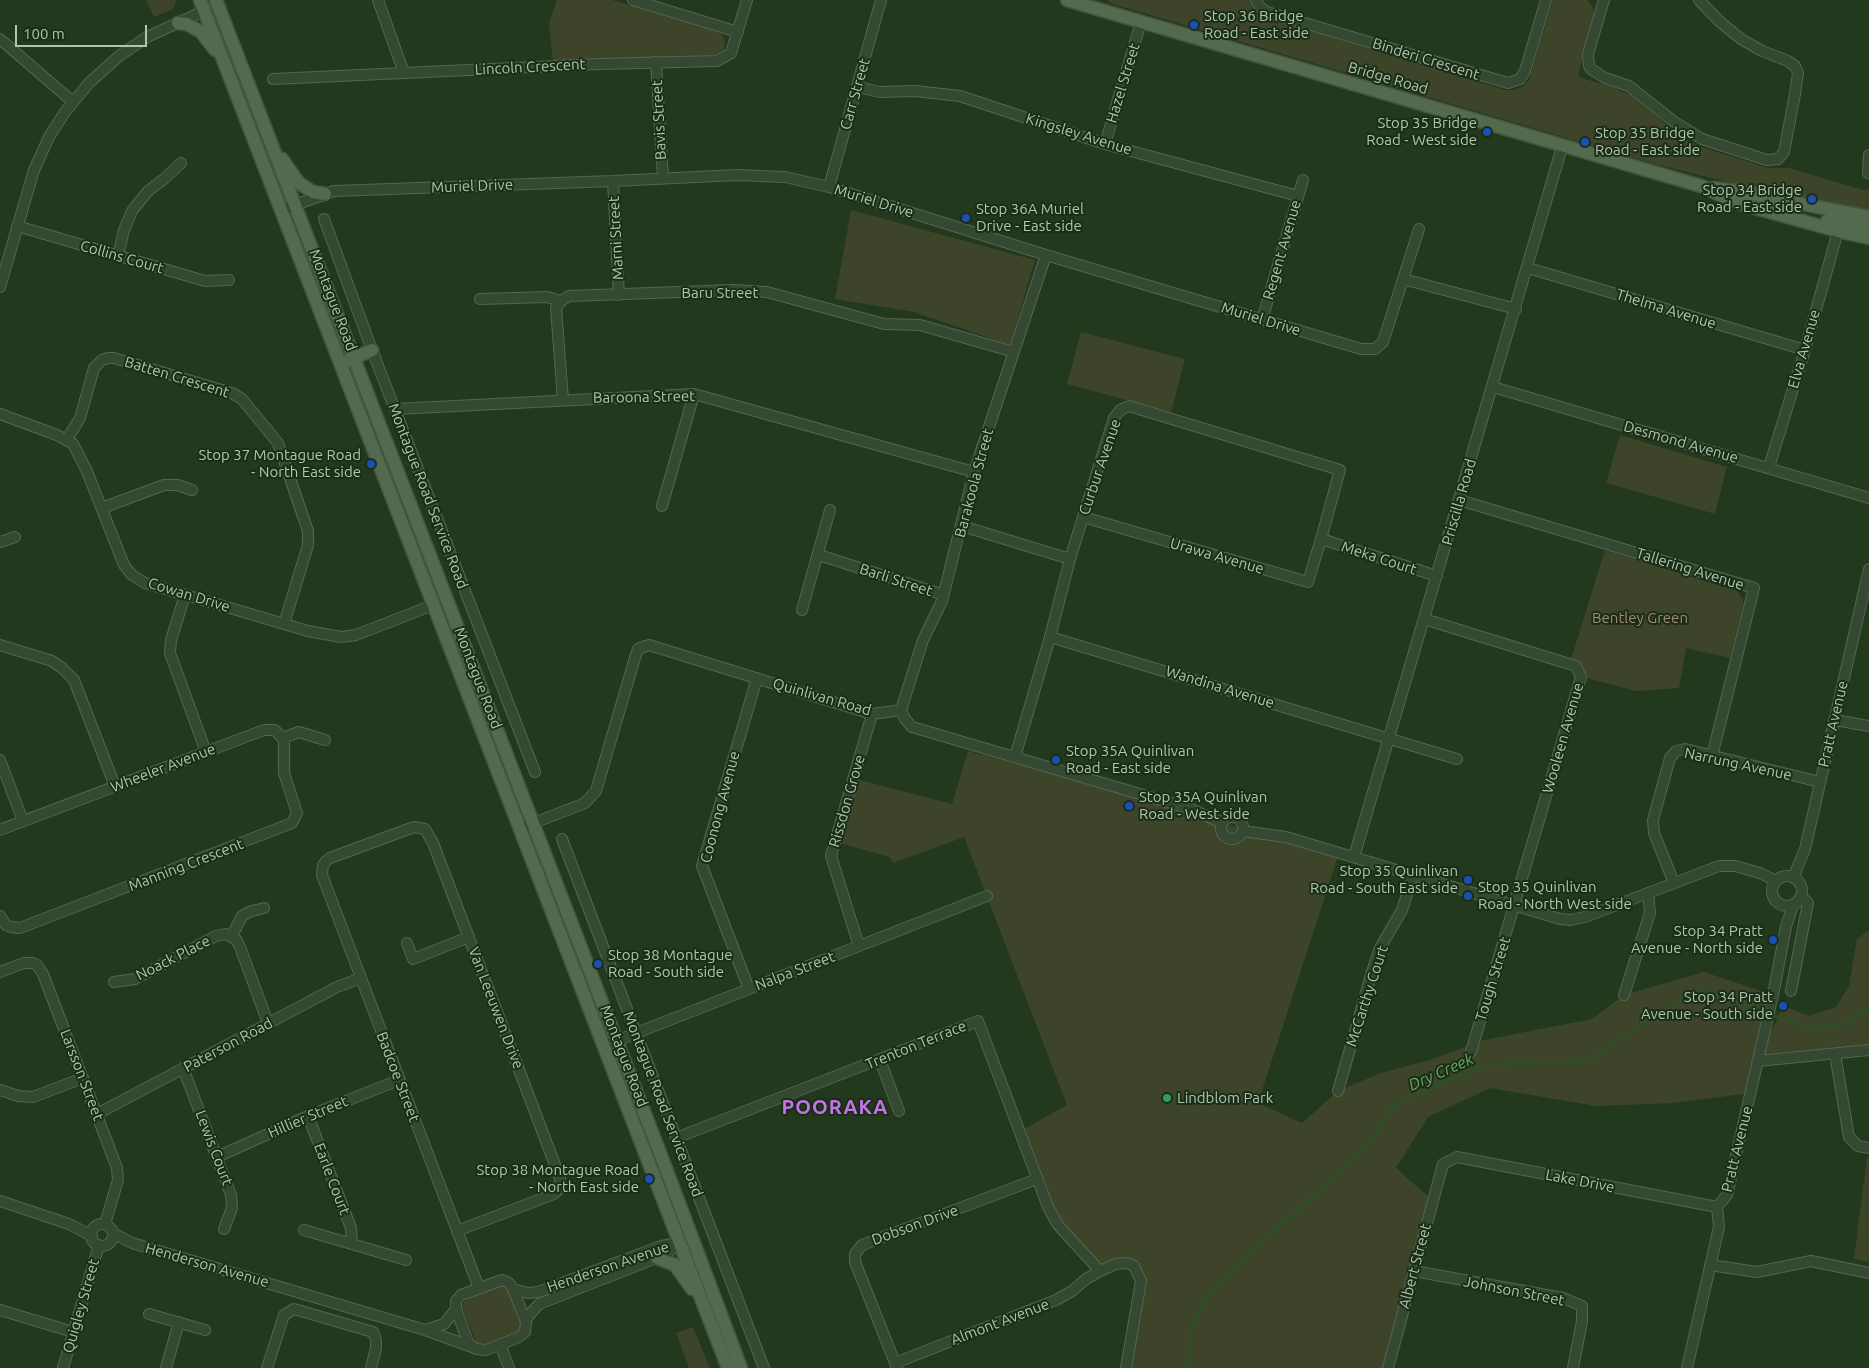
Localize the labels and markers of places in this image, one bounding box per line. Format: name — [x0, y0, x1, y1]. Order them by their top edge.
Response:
place label: Stop 36 Bridge Road - East side — [1204, 7, 1309, 42]
marker: Stop 36 Bridge Road - East side — [1188, 19, 1200, 31]
place label: Stop 35 Bridge Road - West side — [1366, 114, 1477, 149]
place label: Stop 35 Bridge Road - East side — [1595, 124, 1700, 159]
marker: Stop 35 Bridge Road - West side — [1481, 126, 1493, 138]
marker: Stop 35 Bridge Road - East side — [1579, 136, 1591, 148]
place label: Stop 34 Bridge Road - East side — [1697, 181, 1802, 216]
marker: Stop 34 Bridge Road - East side — [1806, 193, 1818, 205]
place label: Stop 36A Muriel Drive - East side — [976, 200, 1084, 235]
marker: Stop 36A Muriel Drive - East side — [960, 212, 972, 224]
place label: Stop 37 Montague Road - North East side — [199, 446, 361, 481]
marker: Stop 37 Montague Road - North East side — [365, 458, 377, 470]
place label: Stop 35A Quinlivan Road - East side — [1066, 742, 1194, 777]
marker: Stop 35A Quinlivan Road - East side — [1050, 754, 1062, 766]
place label: Stop 35A Quinlivan Road - West side — [1139, 788, 1267, 823]
marker: Stop 35A Quinlivan Road - West side — [1123, 800, 1135, 812]
place label: Stop 35 Quinlivan Road - South East side — [1310, 862, 1458, 897]
marker: Stop 35 Quinlivan Road - South East side — [1462, 874, 1474, 886]
place label: Stop 35 Quinlivan Road - North West side — [1478, 878, 1632, 913]
marker: Stop 35 Quinlivan Road - North West side — [1462, 890, 1474, 902]
place label: Stop 34 Pratt Avenue - North side — [1631, 922, 1763, 957]
marker: Stop 34 Pratt Avenue - North side — [1767, 934, 1779, 946]
place label: Stop 38 Montague Road - South side — [608, 946, 732, 981]
marker: Stop 38 Montague Road - South side — [592, 958, 604, 970]
place label: Stop 34 Pratt Avenue - South side — [1641, 988, 1773, 1023]
marker: Stop 34 Pratt Avenue - South side — [1777, 1000, 1789, 1012]
place label: Lindblom Park — [1177, 1089, 1273, 1107]
marker: Lindblom Park — [1161, 1092, 1173, 1104]
place label: Stop 38 Montague Road - North East side — [477, 1161, 639, 1196]
marker: Stop 38 Montague Road - North East side — [643, 1173, 655, 1185]

